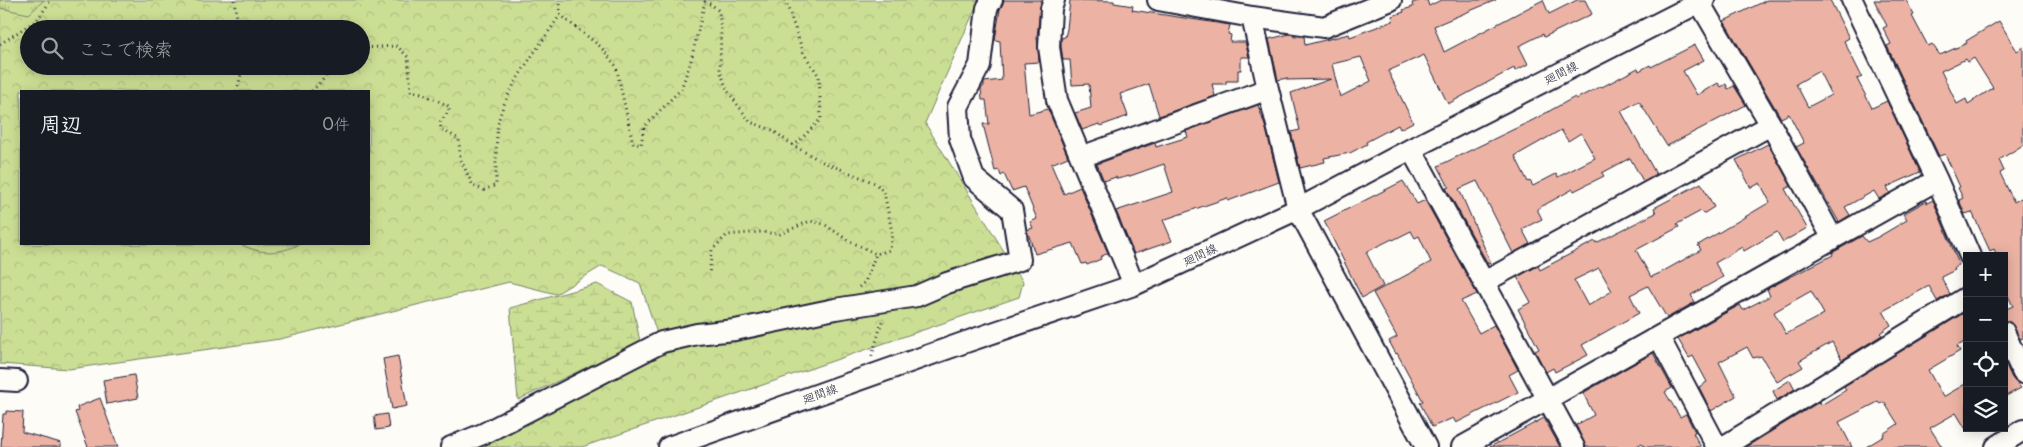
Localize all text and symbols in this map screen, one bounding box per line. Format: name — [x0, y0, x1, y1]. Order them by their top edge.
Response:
search box — [20, 20, 370, 75]
icon: search — [38, 34, 66, 62]
text: ここで検索 — [78, 34, 173, 62]
street label: 廻間線 — [1540, 56, 1581, 88]
text: 周辺 — [40, 107, 82, 139]
text: 0件 — [322, 111, 350, 135]
street label: 廻間線 — [1179, 238, 1220, 270]
map controls — [1963, 252, 2008, 432]
button: + — [1963, 252, 2008, 297]
button: − — [1963, 297, 2008, 342]
button: locate — [1963, 342, 2008, 387]
street label: 廻間線 — [800, 379, 840, 407]
button: layers — [1963, 387, 2008, 432]

